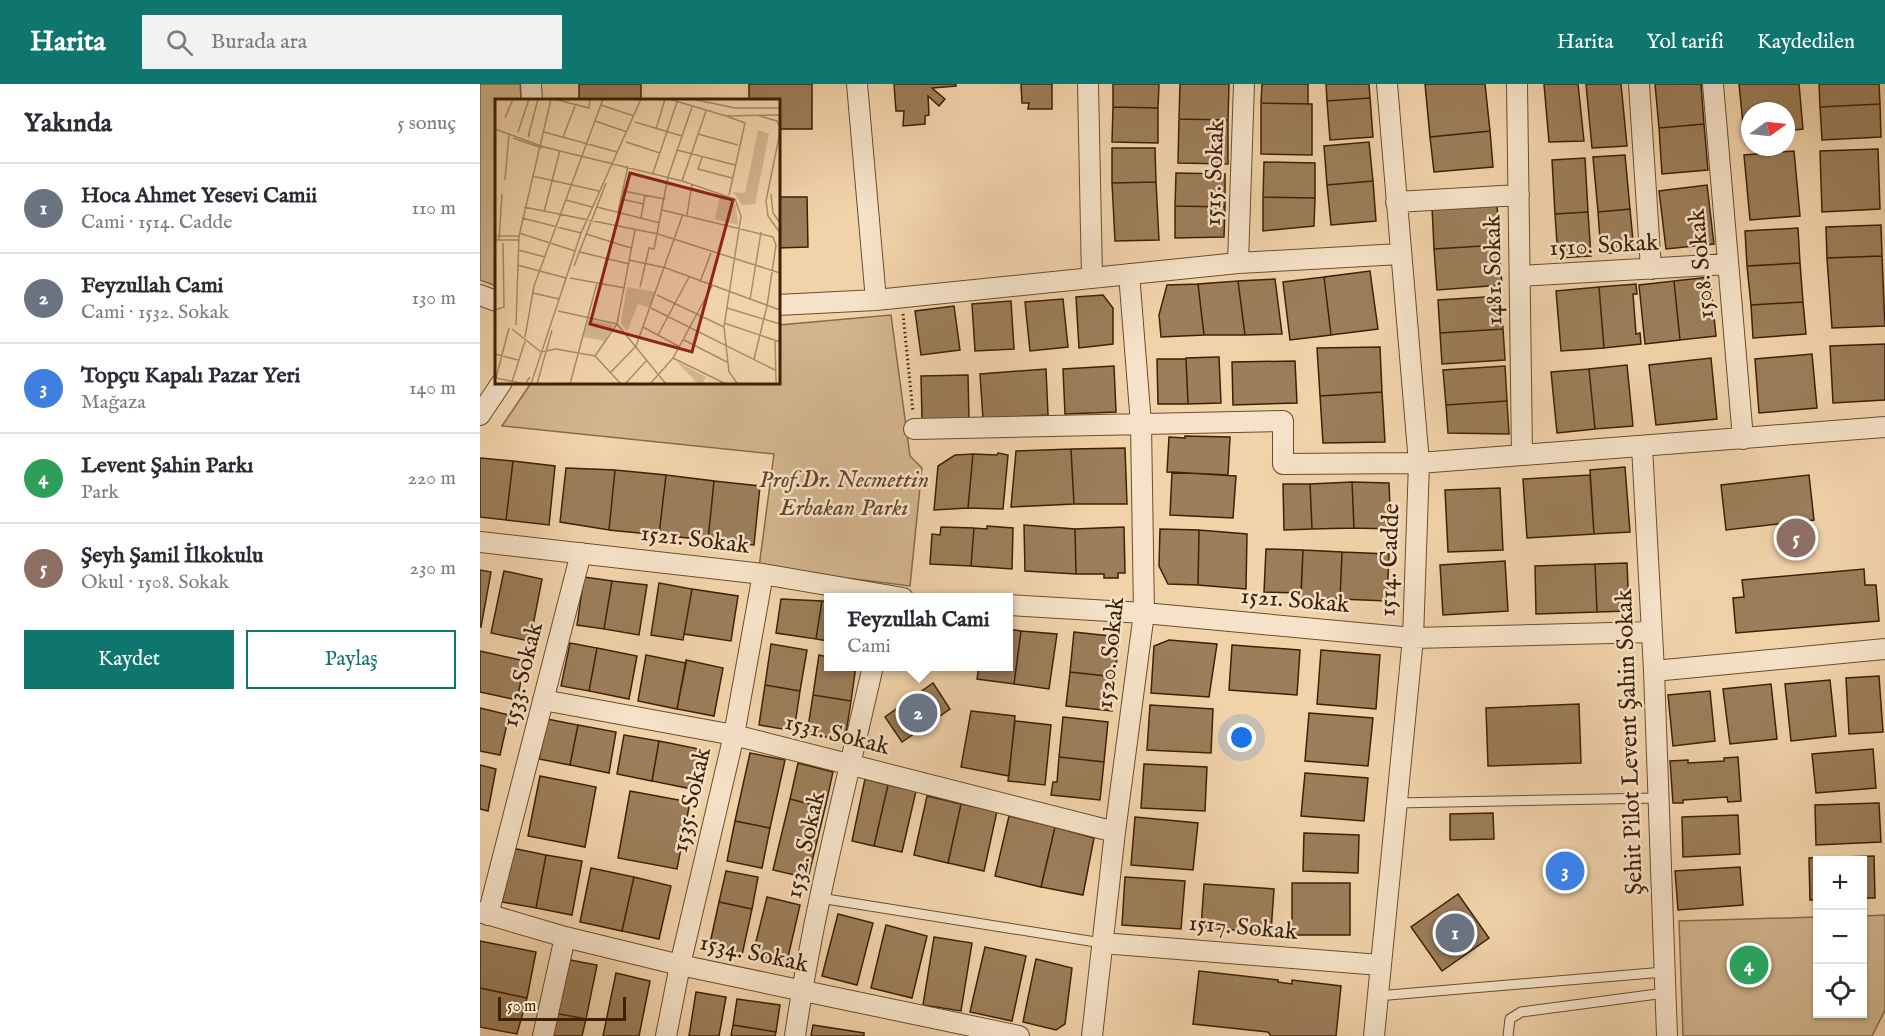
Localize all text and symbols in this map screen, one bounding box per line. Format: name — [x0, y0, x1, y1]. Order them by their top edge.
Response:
search box — [142, 15, 562, 69]
text: Harita — [30, 25, 106, 60]
icon: search — [163, 26, 196, 59]
text: Burada ara — [211, 28, 307, 56]
text: Harita — [1557, 29, 1614, 56]
text: Yol tarifi — [1647, 29, 1724, 56]
text: Kaydedilen — [1757, 29, 1855, 56]
inset map — [495, 99, 780, 384]
north arrow — [1741, 102, 1795, 156]
text: Yakında — [24, 107, 112, 140]
text: 5 sonuç — [397, 111, 456, 136]
street label: 1515. Sokak — [1198, 119, 1232, 227]
text: Hoca Ahmet Yesevi Camii — [81, 182, 317, 210]
text: 1 — [40, 196, 47, 221]
text: 110 m — [412, 196, 456, 221]
street label: 1508. Sokak — [1682, 208, 1722, 320]
text: Cami · 1514. Cadde — [81, 210, 232, 235]
street label: 1481. Sokak — [1478, 214, 1510, 326]
street label: 1510. Sokak — [1548, 228, 1660, 264]
text: Feyzullah Cami — [81, 272, 224, 300]
text: 2 — [39, 286, 48, 311]
text: 130 m — [411, 286, 456, 311]
text: Cami · 1532. Sokak — [81, 300, 229, 325]
text: Topçu Kapalı Pazar Yeri — [81, 362, 300, 390]
text: 3 — [40, 376, 47, 401]
text: 140 m — [409, 376, 456, 401]
text: Mağaza — [81, 390, 146, 415]
text: Levent Şahin Parkı — [81, 452, 253, 480]
park label: Prof.Dr. Necmettin Erbakan Parkı — [759, 465, 929, 524]
text: 4 — [39, 466, 48, 491]
text: 220 m — [408, 466, 456, 491]
text: Park — [81, 480, 119, 505]
street label: 1514. Cadde — [1373, 503, 1407, 617]
pin: 5 — [1776, 516, 1816, 560]
street label: 1521. Sokak — [639, 518, 751, 562]
text: Şeyh Şamil İlkokulu — [81, 542, 263, 570]
text: 5 — [40, 556, 47, 581]
text: 230 m — [410, 556, 456, 581]
text: Okul · 1508. Sokak — [81, 570, 229, 595]
street label: 1521. Sokak — [1239, 581, 1351, 621]
street label: Şehit Pilot Levent Şahin Sokak — [1609, 588, 1651, 896]
popup — [824, 593, 1013, 671]
street label: 1520. Sokak — [1090, 595, 1132, 710]
text: Feyzullah Cami — [847, 606, 990, 634]
street label: 1533. Sokak — [495, 619, 551, 731]
button: Kaydet — [24, 630, 234, 689]
button: Paylaş — [246, 630, 456, 689]
text: Cami — [847, 634, 891, 659]
pin: 2 — [898, 690, 938, 736]
street label: 1531. Sokak — [781, 707, 893, 763]
your location — [1227, 723, 1256, 752]
street label: 1535. Sokak — [665, 744, 719, 856]
street label: 1532. Sokak — [779, 788, 833, 902]
pin: 3 — [1546, 848, 1584, 894]
map controls — [1813, 856, 1867, 1018]
button: + — [1813, 856, 1867, 910]
street label: 1517. Sokak — [1187, 908, 1299, 948]
pin: 1 — [1436, 910, 1474, 956]
button: − — [1813, 910, 1867, 964]
street label: 1534. Sokak — [697, 927, 811, 981]
pin: 4 — [1730, 942, 1768, 988]
button: locate — [1813, 964, 1867, 1018]
scale bar — [498, 994, 626, 1022]
text: 50 m — [507, 997, 536, 1017]

